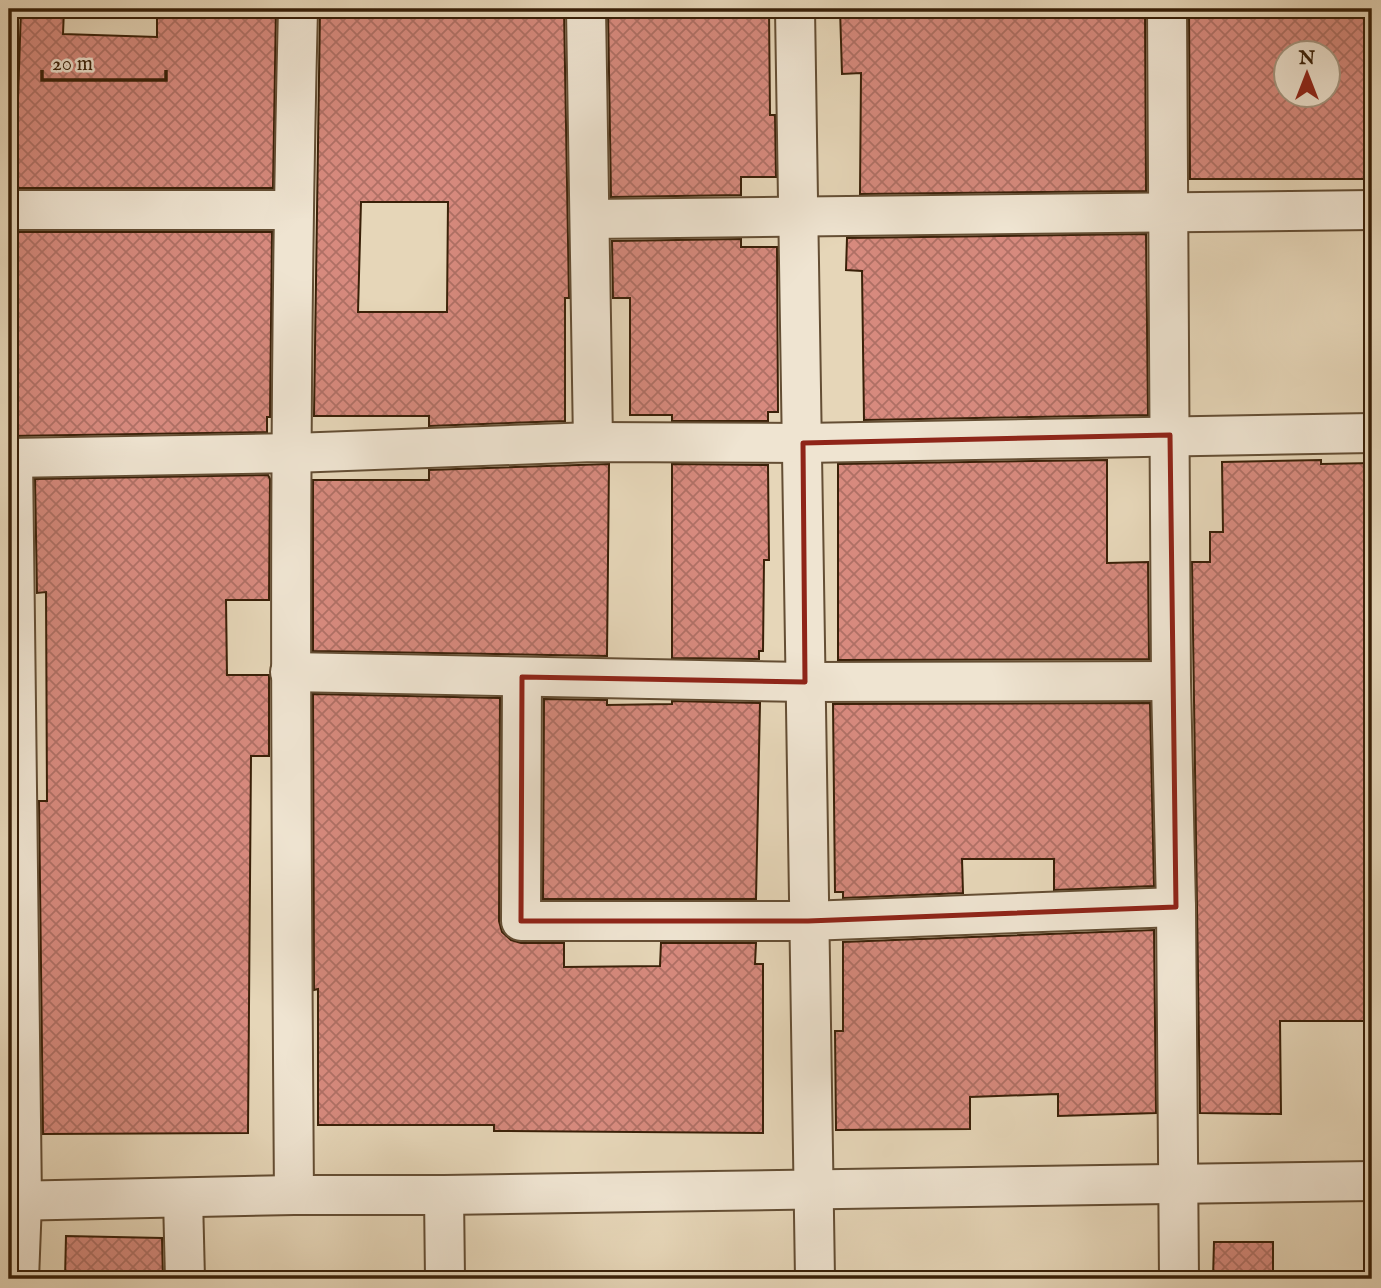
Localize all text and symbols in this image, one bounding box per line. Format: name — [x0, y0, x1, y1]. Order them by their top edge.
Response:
scale bar — [42, 38, 166, 82]
north arrow — [1272, 38, 1342, 108]
text: N — [1298, 47, 1316, 71]
text: 20 m — [52, 51, 93, 78]

